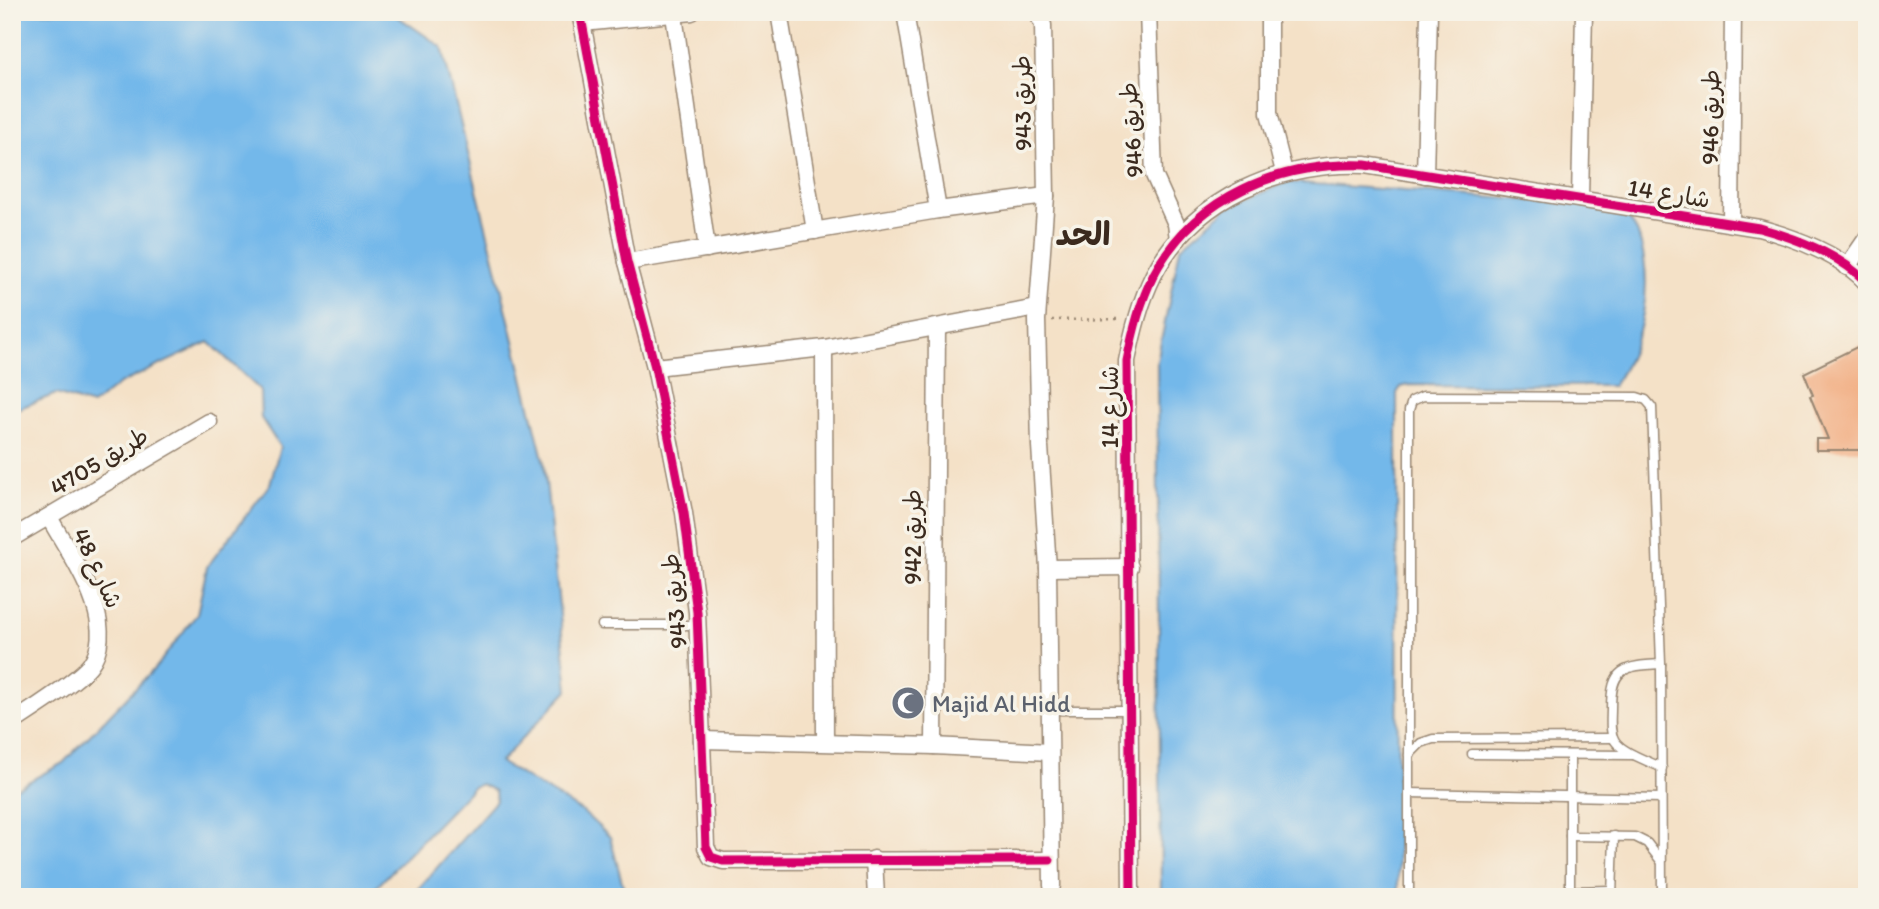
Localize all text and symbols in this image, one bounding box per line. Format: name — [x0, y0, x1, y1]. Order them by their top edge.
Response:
street label: طريق 943 — [1007, 55, 1037, 151]
street label: طريق 946 — [1695, 69, 1725, 165]
street label: طريق 946 — [1113, 81, 1149, 179]
street label: شارع 14 — [1625, 172, 1712, 217]
district label: الحد — [1056, 215, 1110, 253]
street label: شارع 14 — [1095, 366, 1127, 448]
street label: طريق 4705 — [45, 420, 153, 502]
street label: طريق 942 — [898, 489, 927, 585]
street label: شارع 48 — [64, 523, 129, 614]
street label: طريق 943 — [655, 552, 693, 650]
mosque icon: Majid Al Hidd — [889, 684, 927, 722]
place label: Majid Al Hidd — [932, 689, 1070, 718]

